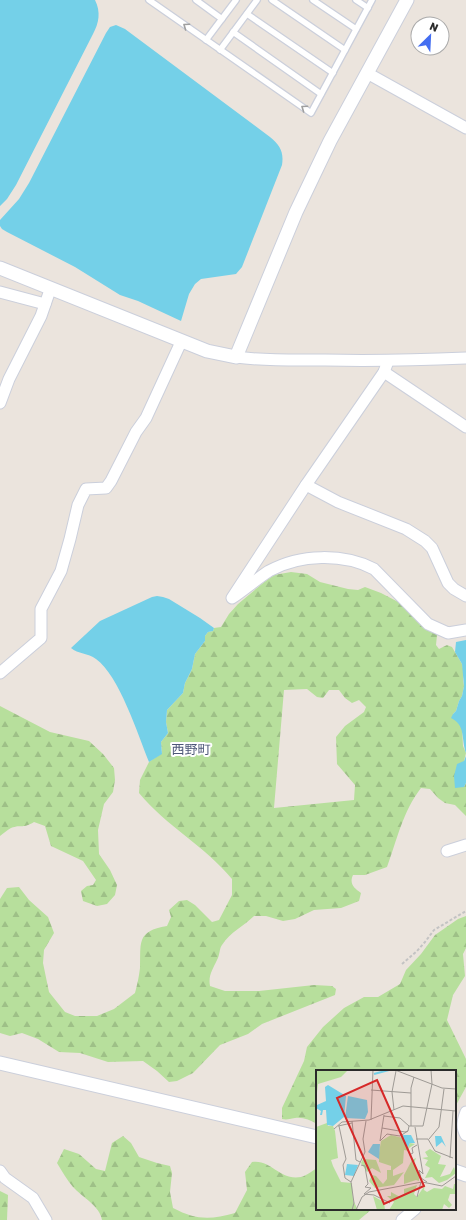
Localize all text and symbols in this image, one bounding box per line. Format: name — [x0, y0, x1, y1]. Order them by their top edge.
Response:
north arrow — [410, 16, 450, 56]
text: N — [428, 20, 440, 35]
one-way arrow — [183, 23, 190, 31]
one-way arrow — [301, 105, 308, 113]
district label: 西野町 — [171, 742, 211, 757]
inset map — [316, 1070, 456, 1210]

